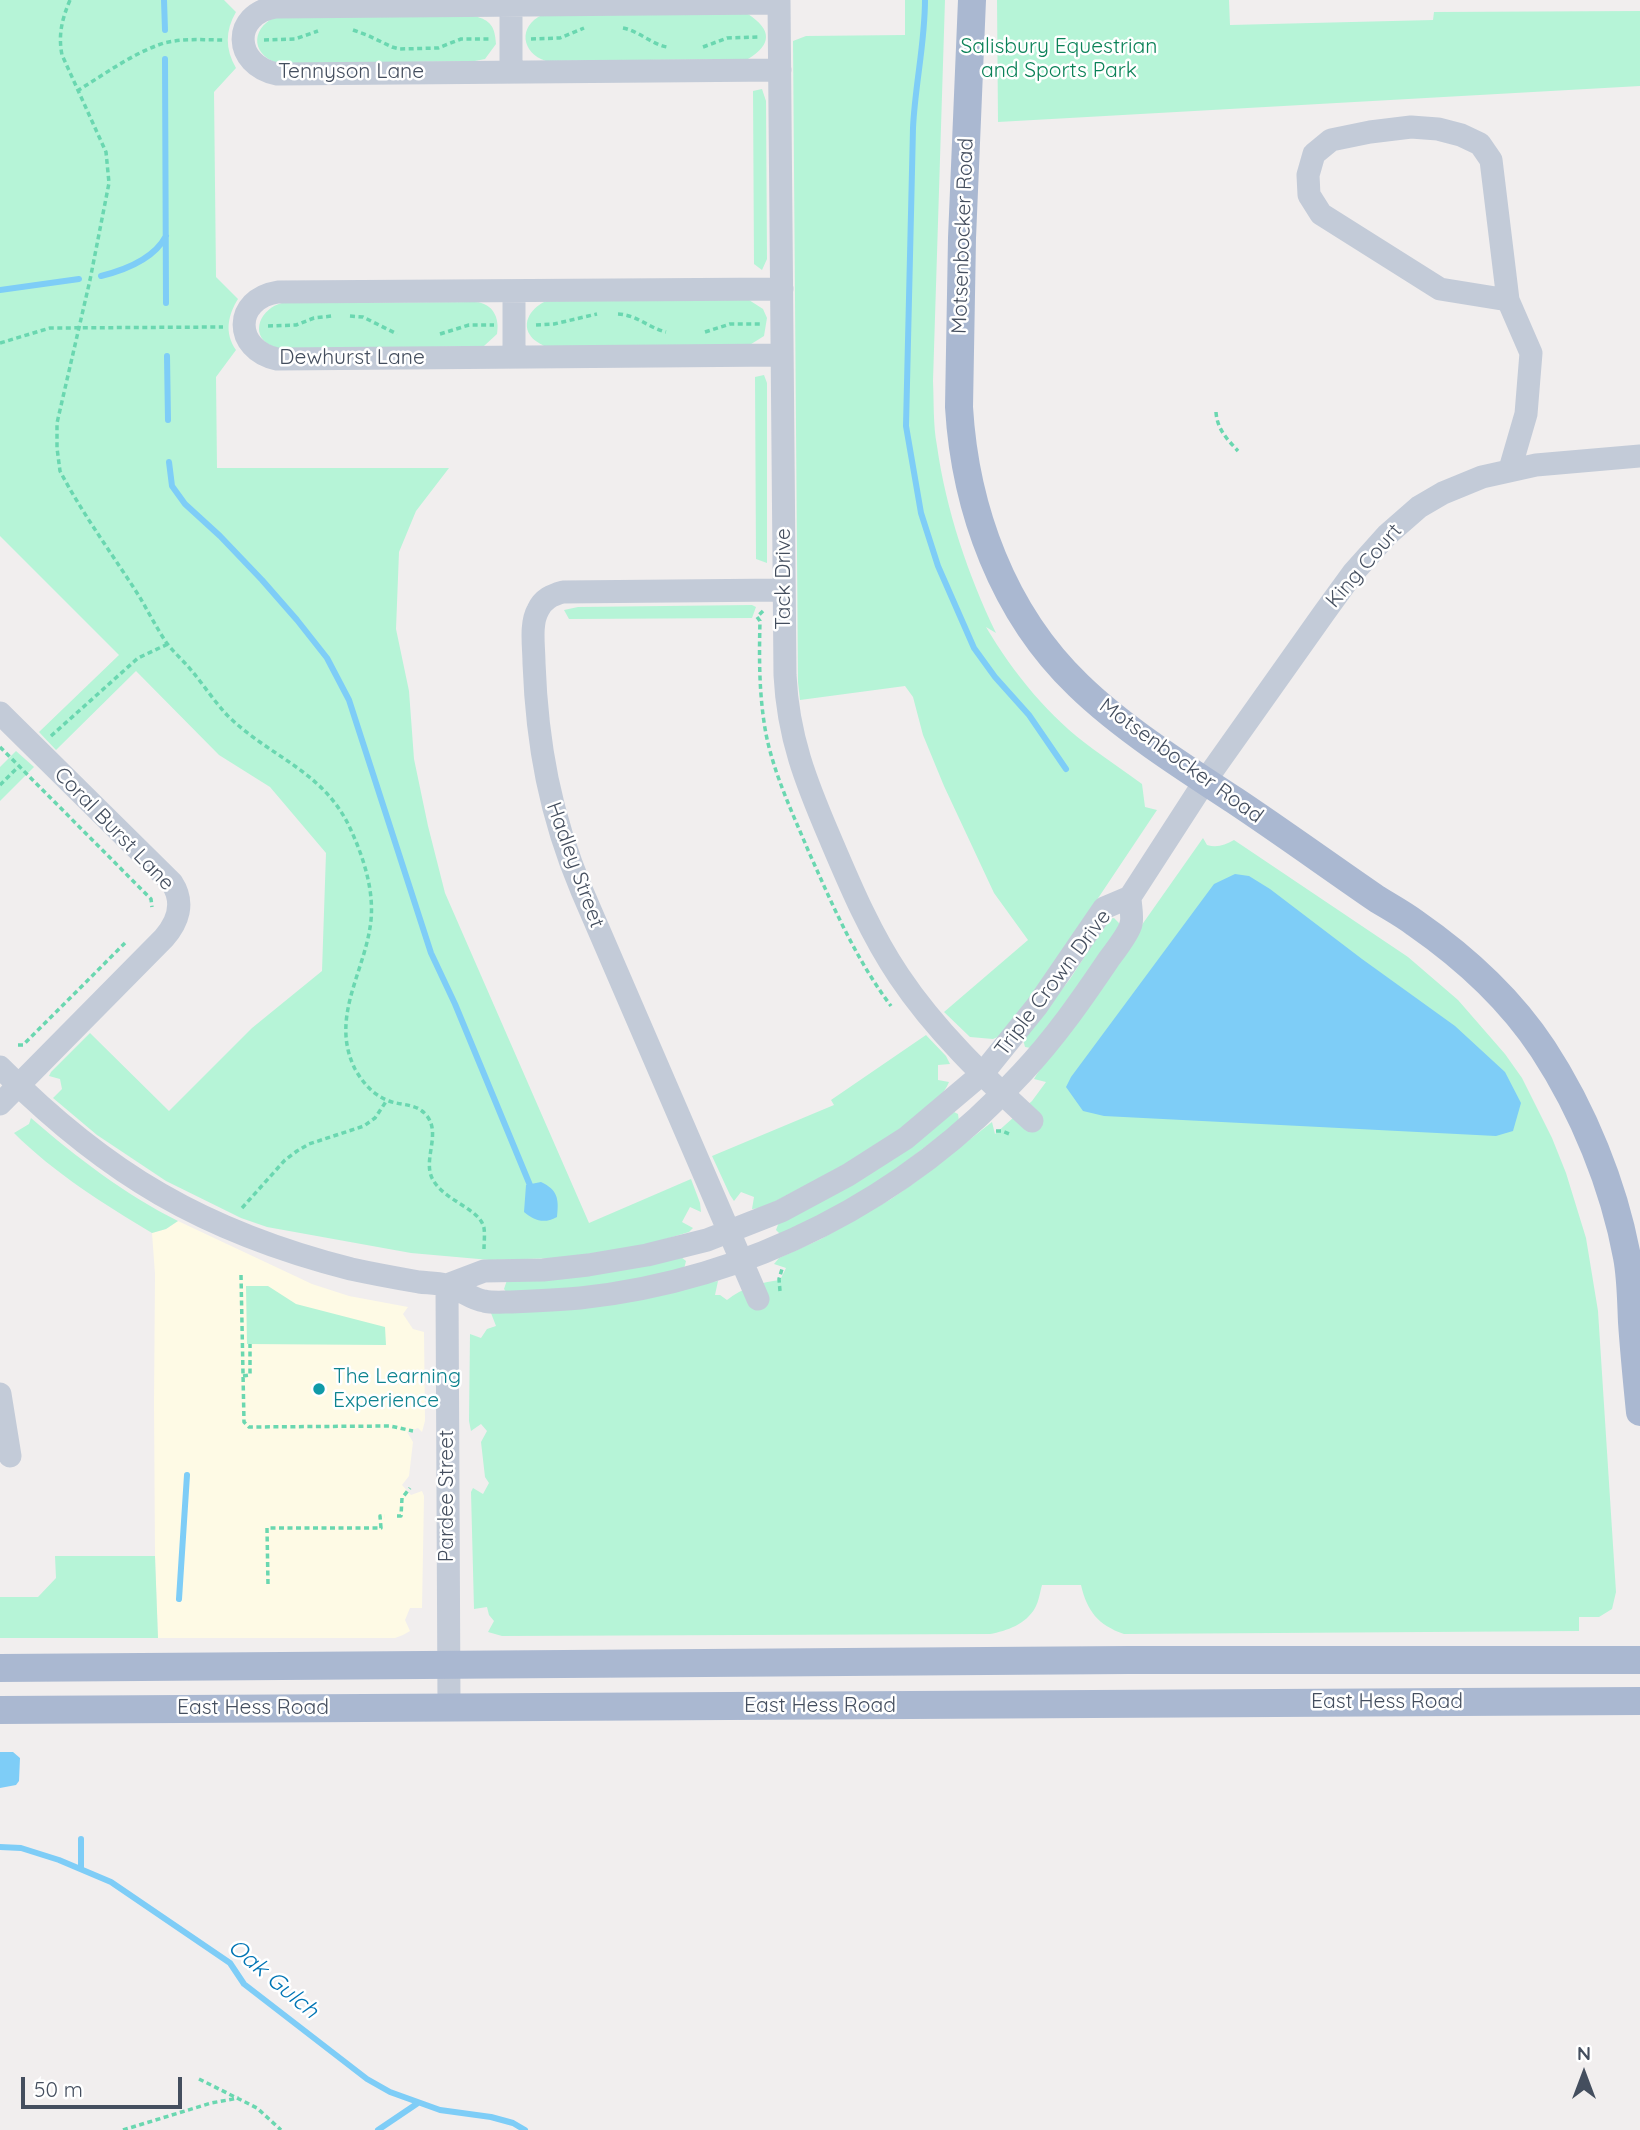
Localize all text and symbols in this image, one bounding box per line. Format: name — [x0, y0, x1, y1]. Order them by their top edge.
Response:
park label: Salisbury Equestrian and Sports Park — [961, 34, 1157, 84]
street label: Tennyson Lane — [278, 59, 424, 85]
street label: Motsenbocker Road — [947, 137, 979, 335]
street label: Dewhurst Lane — [279, 345, 425, 371]
street label: King Court — [1321, 519, 1407, 613]
street label: Tack Drive — [771, 528, 797, 630]
street label: Motsenbocker Road — [1094, 693, 1268, 829]
street label: Coral Burst Lane — [49, 762, 179, 896]
street label: Hadley Street — [541, 799, 609, 931]
street label: Triple Crown Drive — [990, 905, 1116, 1061]
place label: The Learning Experience — [333, 1364, 461, 1414]
marker: The Learning Experience — [311, 1381, 327, 1397]
street label: Pardee Street — [434, 1430, 460, 1562]
street label: East Hess Road — [1311, 1689, 1463, 1715]
street label: East Hess Road — [744, 1693, 896, 1719]
street label: East Hess Road — [177, 1695, 329, 1721]
water label: Oak Gulch — [222, 1933, 324, 2025]
north arrow — [1549, 2039, 1619, 2109]
text: N — [1577, 2041, 1591, 2065]
scale bar — [24, 2064, 186, 2108]
text: 50 m — [34, 2076, 83, 2102]

